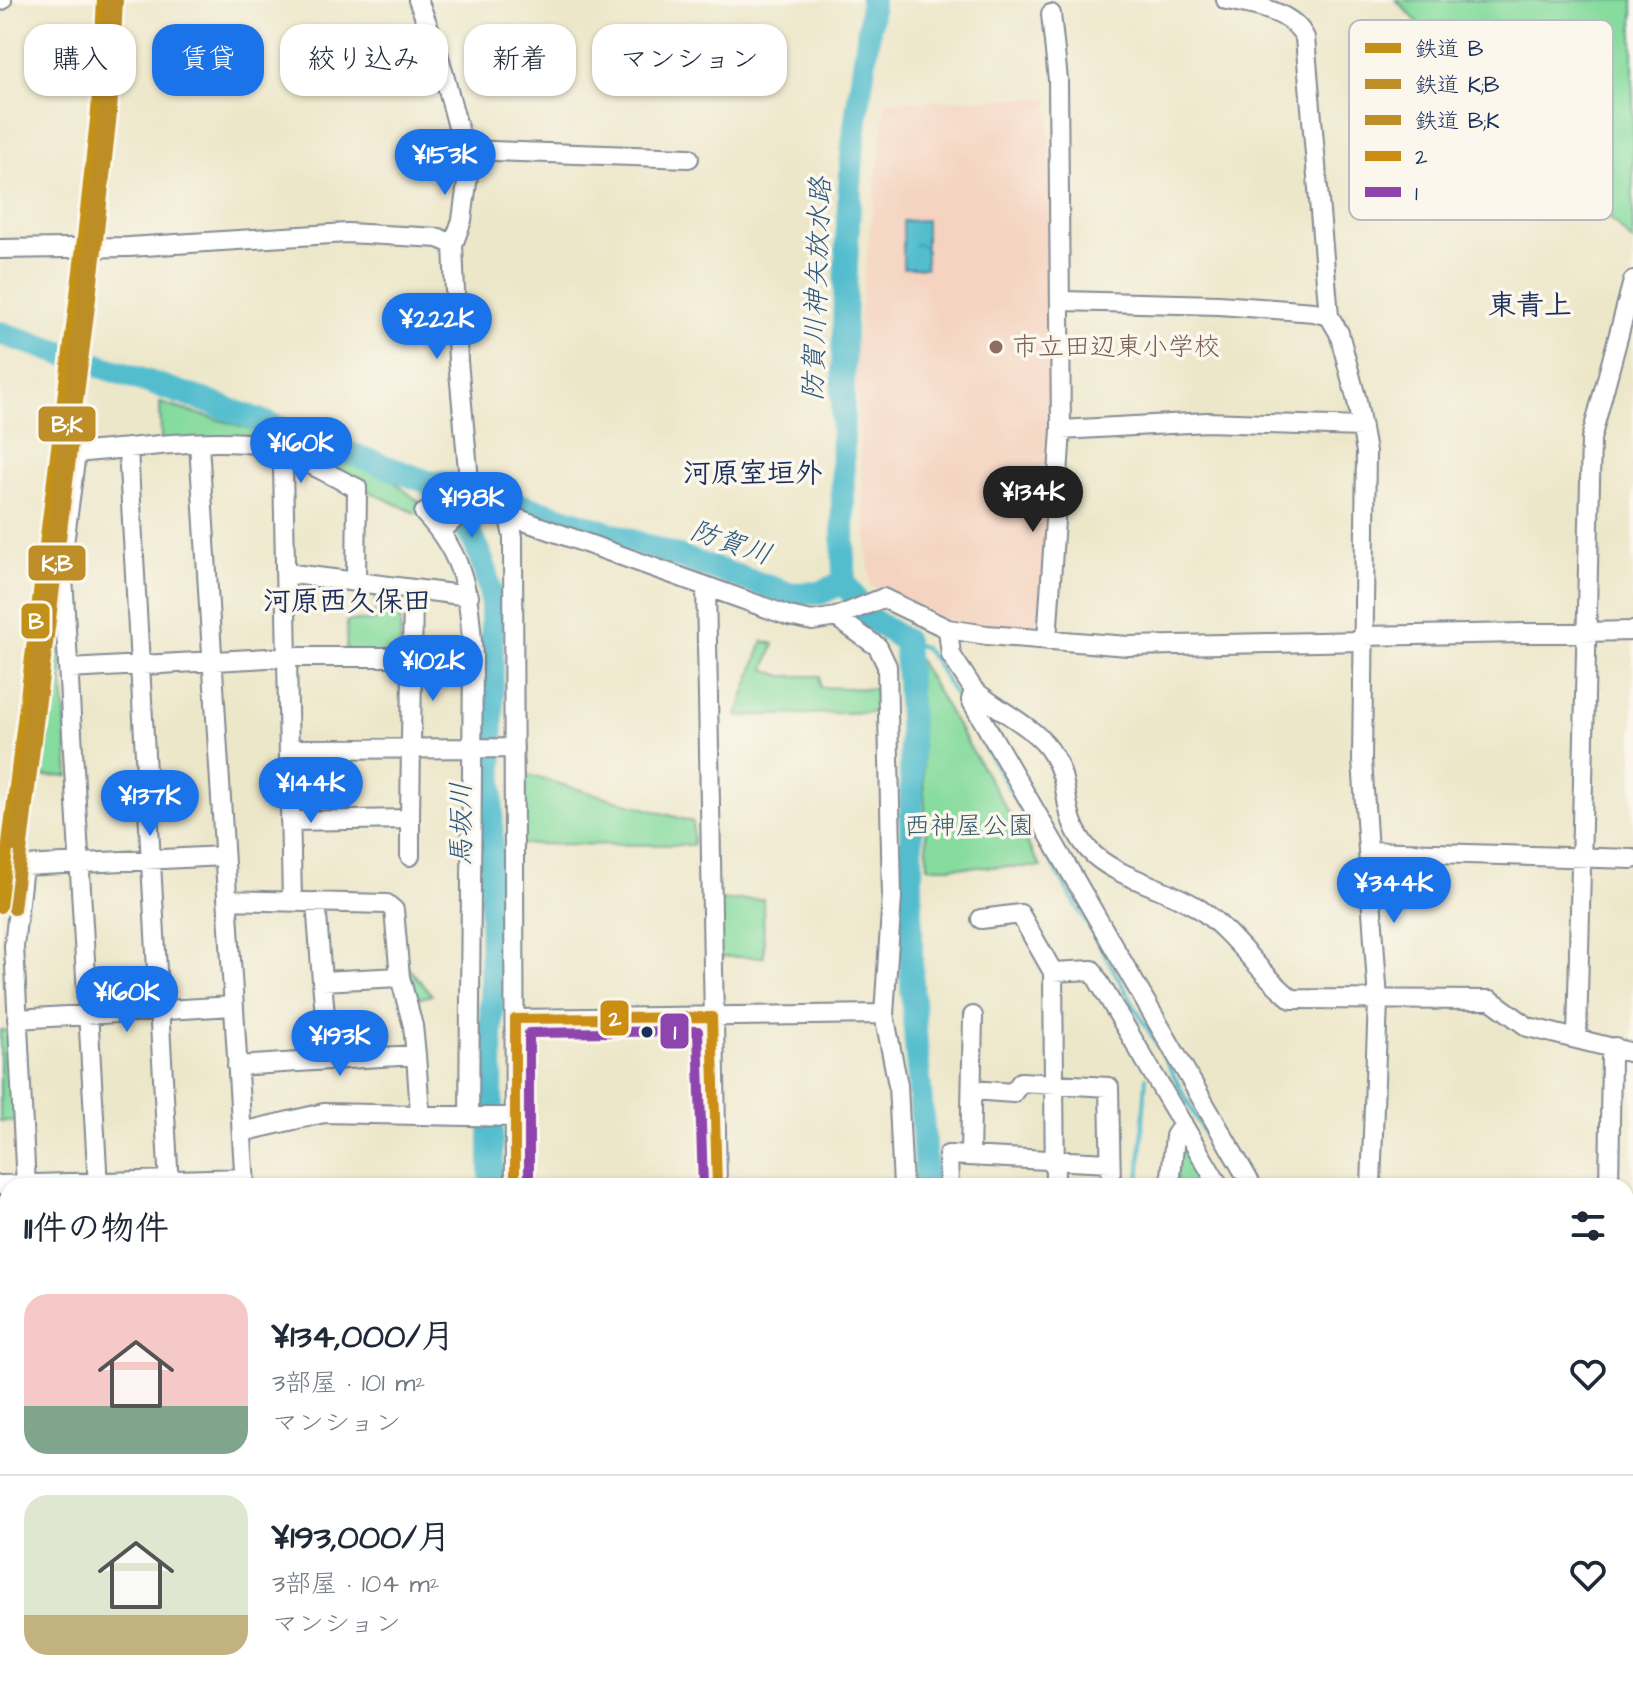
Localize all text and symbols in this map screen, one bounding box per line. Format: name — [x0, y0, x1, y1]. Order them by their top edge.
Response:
legend — [1349, 20, 1613, 220]
chip: 購入 — [24, 24, 136, 96]
chip: 賃貸 — [152, 24, 264, 96]
chip: 絞り込み — [280, 24, 448, 96]
chip: 新着 — [464, 24, 576, 96]
chip: マンション — [592, 24, 787, 96]
text: 鉄道 B — [1415, 34, 1484, 65]
text: 鉄道 K;B — [1415, 70, 1500, 101]
text: 鉄道 B;K — [1415, 106, 1500, 137]
pin: ¥153K — [389, 129, 501, 197]
text: ¥153K — [413, 137, 477, 173]
text: 2 — [1415, 142, 1428, 173]
water label: 防賀川神矢放水路 — [794, 174, 840, 402]
text: 1 — [1415, 178, 1418, 209]
district label: 東青上 — [1488, 286, 1572, 325]
pin: ¥222K — [381, 293, 493, 361]
text: ¥222K — [400, 301, 474, 337]
place label: 市立田辺東小学校 — [1012, 329, 1220, 365]
marker: 市立田辺東小学校 — [987, 338, 1005, 356]
line badge: B;K — [37, 405, 97, 443]
text: B;K — [51, 410, 84, 441]
pin: ¥160K — [245, 417, 357, 485]
text: ¥160K — [268, 425, 334, 461]
district label: 河原室垣外 — [683, 454, 823, 493]
pin: ¥134K — [977, 466, 1089, 534]
pin: ¥198K — [416, 472, 528, 540]
text: ¥134K — [1001, 474, 1065, 510]
text: ¥198K — [440, 480, 504, 516]
water label: 防賀川 — [685, 511, 777, 575]
line badge: K;B — [27, 544, 87, 582]
text: K;B — [41, 549, 73, 580]
district label: 河原西久保田 — [263, 582, 431, 621]
line badge: B — [20, 602, 51, 640]
text: B — [28, 607, 44, 638]
pin: ¥102K — [377, 635, 489, 703]
text: ¥102K — [401, 643, 465, 679]
pin: ¥144K — [255, 757, 367, 825]
text: ¥144K — [277, 765, 345, 801]
pin: ¥137K — [94, 770, 206, 838]
text: ¥137K — [119, 778, 181, 814]
water label: 馬坂川 — [442, 782, 481, 866]
park label: 西神屋公園 — [904, 808, 1034, 844]
pin: ¥344K — [1338, 857, 1450, 925]
text: ¥344K — [1355, 865, 1433, 901]
pin: ¥160K — [71, 966, 183, 1034]
text: ¥160K — [94, 974, 160, 1010]
line badge: 2 — [599, 999, 630, 1037]
text: 2 — [608, 1004, 622, 1035]
pin: ¥193K — [284, 1010, 396, 1078]
line badge: 1 — [659, 1012, 690, 1050]
text: 1 — [674, 1017, 677, 1048]
text: ¥193K — [310, 1018, 371, 1054]
unlabelled marker — [639, 1024, 655, 1040]
icon: filters — [1566, 1204, 1610, 1248]
text: 11件の物件 — [24, 1205, 169, 1253]
text: ¥134,000/月 — [272, 1313, 455, 1361]
icon: home — [88, 1326, 184, 1422]
icon: heart — [1566, 1352, 1610, 1396]
text: 3部屋 · 101 m² — [272, 1365, 425, 1401]
text: マンション — [272, 1405, 401, 1441]
text: ¥193,000/月 — [272, 1514, 451, 1562]
icon: home — [88, 1527, 184, 1623]
icon: heart — [1566, 1553, 1610, 1597]
text: 3部屋 · 104 m² — [272, 1566, 440, 1602]
text: マンション — [272, 1606, 401, 1642]

